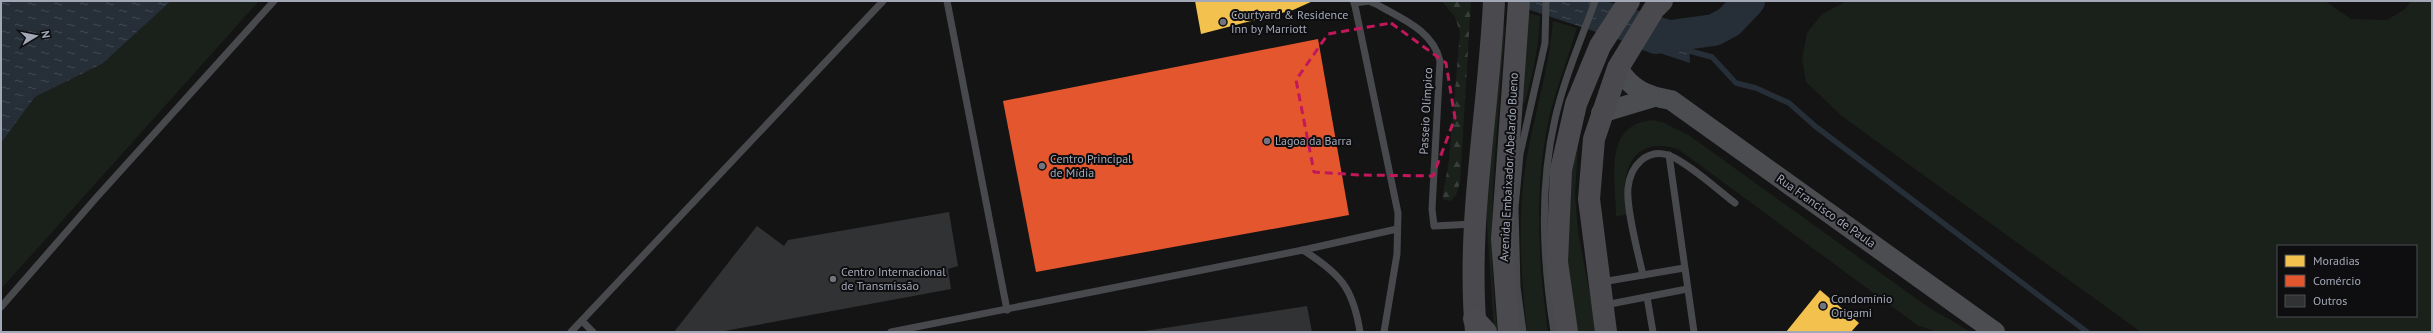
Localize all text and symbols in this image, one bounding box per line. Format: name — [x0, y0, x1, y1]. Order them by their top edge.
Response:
place label: Courtyard & Residence Inn by Marriott — [1231, 7, 1348, 36]
north arrow — [16, 16, 56, 56]
marker: Courtyard & Residence Inn by Marriott — [1218, 17, 1228, 27]
text: N — [38, 29, 53, 39]
street label: Passeio Olímpico — [1416, 67, 1435, 155]
street label: Avenida Embaixador Abelardo Bueno — [1496, 72, 1521, 262]
place label: Lagoa da Barra — [1275, 133, 1352, 148]
marker: Lagoa da Barra — [1262, 136, 1272, 146]
place label: Centro Principal de Mídia — [1050, 151, 1132, 180]
marker: Centro Principal de Mídia — [1037, 161, 1047, 171]
street label: Rua Francisco de Paula — [1774, 171, 1879, 251]
legend — [2277, 245, 2417, 317]
text: Moradias — [2313, 253, 2360, 268]
place label: Centro Internacional de Transmissão — [841, 264, 946, 293]
text: Comércio — [2313, 273, 2361, 288]
marker: Centro Internacional de Transmissão — [828, 274, 838, 284]
place label: Condomínio Origami — [1831, 291, 1893, 320]
text: Outros — [2313, 293, 2347, 308]
marker: Condomínio Origami — [1818, 301, 1828, 311]

